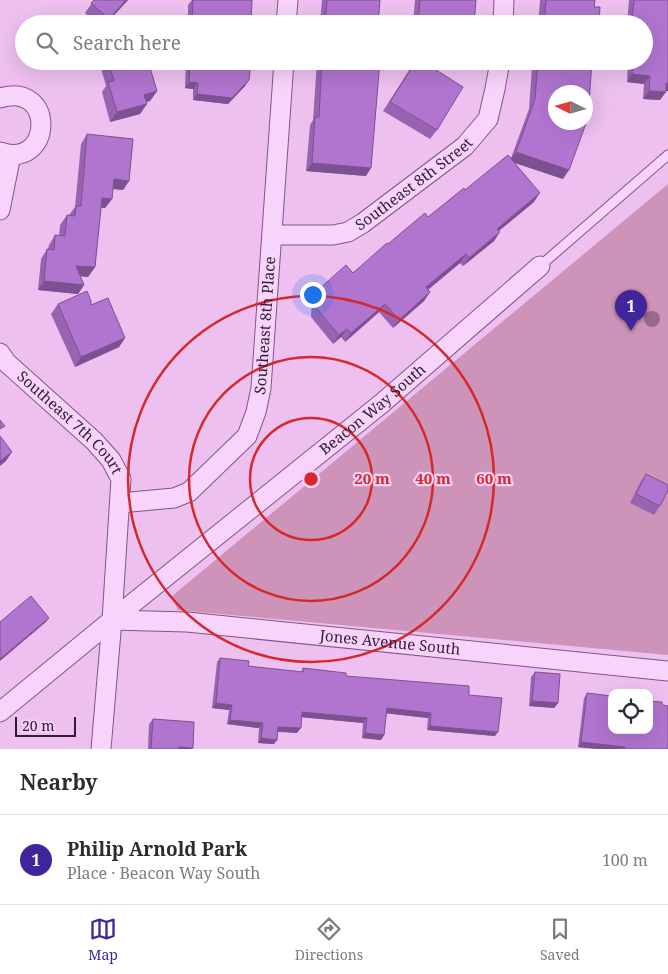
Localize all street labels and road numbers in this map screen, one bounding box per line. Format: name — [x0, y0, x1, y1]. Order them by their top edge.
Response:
street label: Southeast 8th Street — [351, 133, 477, 234]
street label: Southeast 8th Place — [249, 256, 279, 396]
street label: Beacon Way South — [315, 359, 430, 459]
street label: Southeast 7th Court — [13, 366, 128, 477]
street label: Jones Avenue South — [318, 624, 462, 659]

